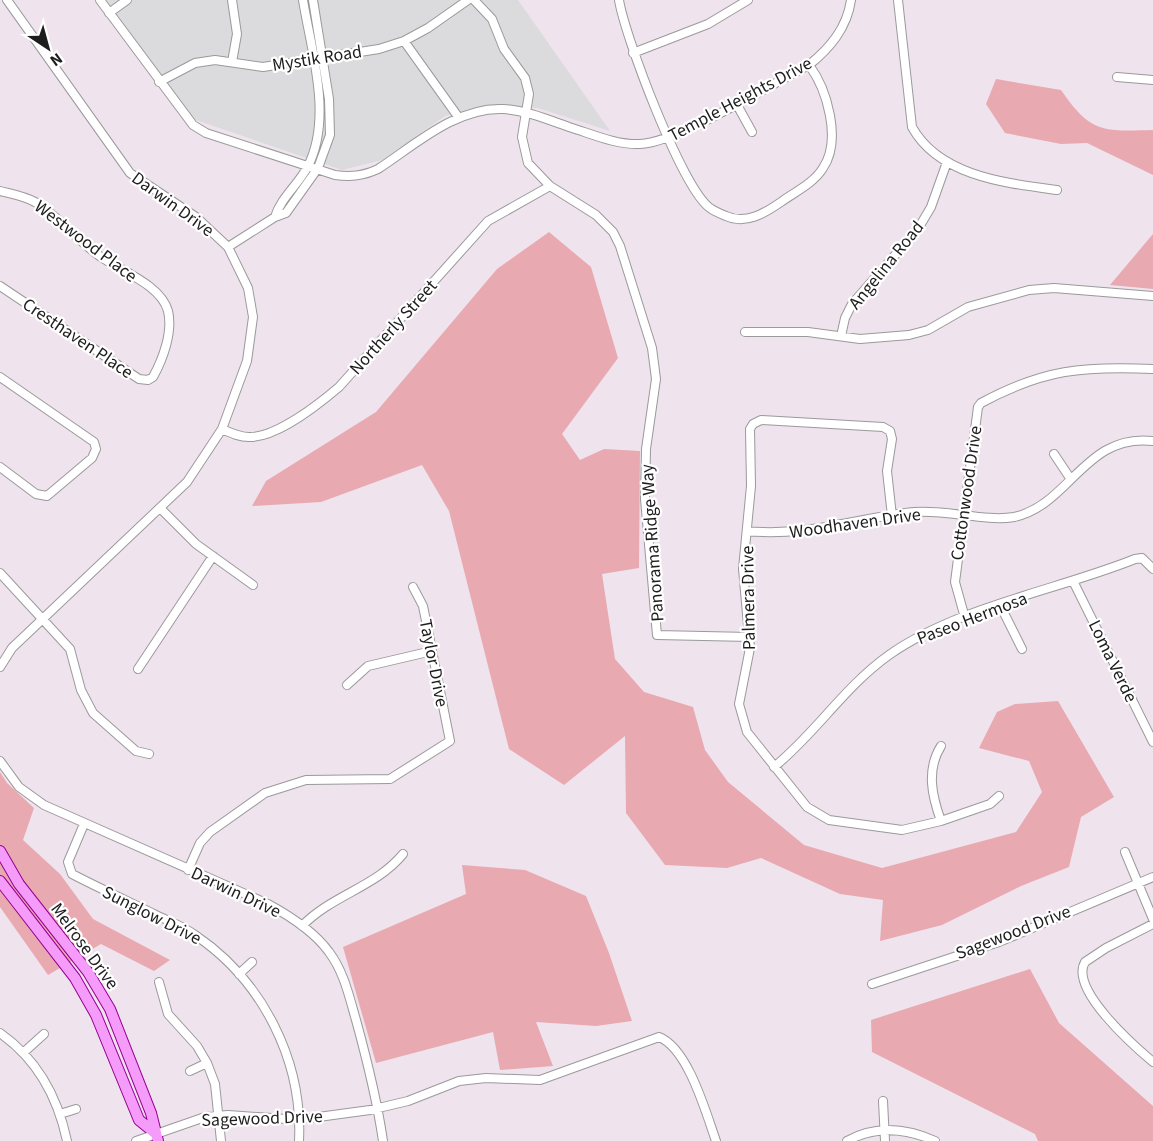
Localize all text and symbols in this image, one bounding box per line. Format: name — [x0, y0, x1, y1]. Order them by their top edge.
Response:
north arrow — [18, 18, 78, 78]
street label: Mystik Road — [271, 39, 364, 78]
text: N — [45, 47, 67, 71]
street label: Temple Heights Drive — [664, 51, 817, 148]
street label: Darwin Drive — [126, 166, 219, 243]
street label: Westwood Place — [29, 194, 142, 288]
street label: Angelina Road — [843, 216, 930, 315]
street label: Northerly Street — [344, 274, 443, 380]
street label: Cresthaven Place — [17, 292, 138, 385]
street label: Cottonwood Drive — [945, 424, 988, 562]
street label: Panorama Ridge Way — [634, 463, 670, 623]
street label: Woodhaven Drive — [788, 502, 922, 545]
street label: Palmera Drive — [735, 545, 762, 650]
street label: Paseo Hermosa — [913, 586, 1031, 651]
street label: Loma Verde — [1082, 616, 1143, 707]
street label: Taylor Drive — [413, 617, 454, 709]
street label: Darwin Drive — [187, 861, 285, 924]
street label: Sunglow Drive — [98, 880, 206, 951]
street label: Melrose Drive — [45, 898, 125, 995]
street label: Sagewood Drive — [952, 899, 1074, 966]
street label: Sagewood Drive — [201, 1104, 323, 1133]

